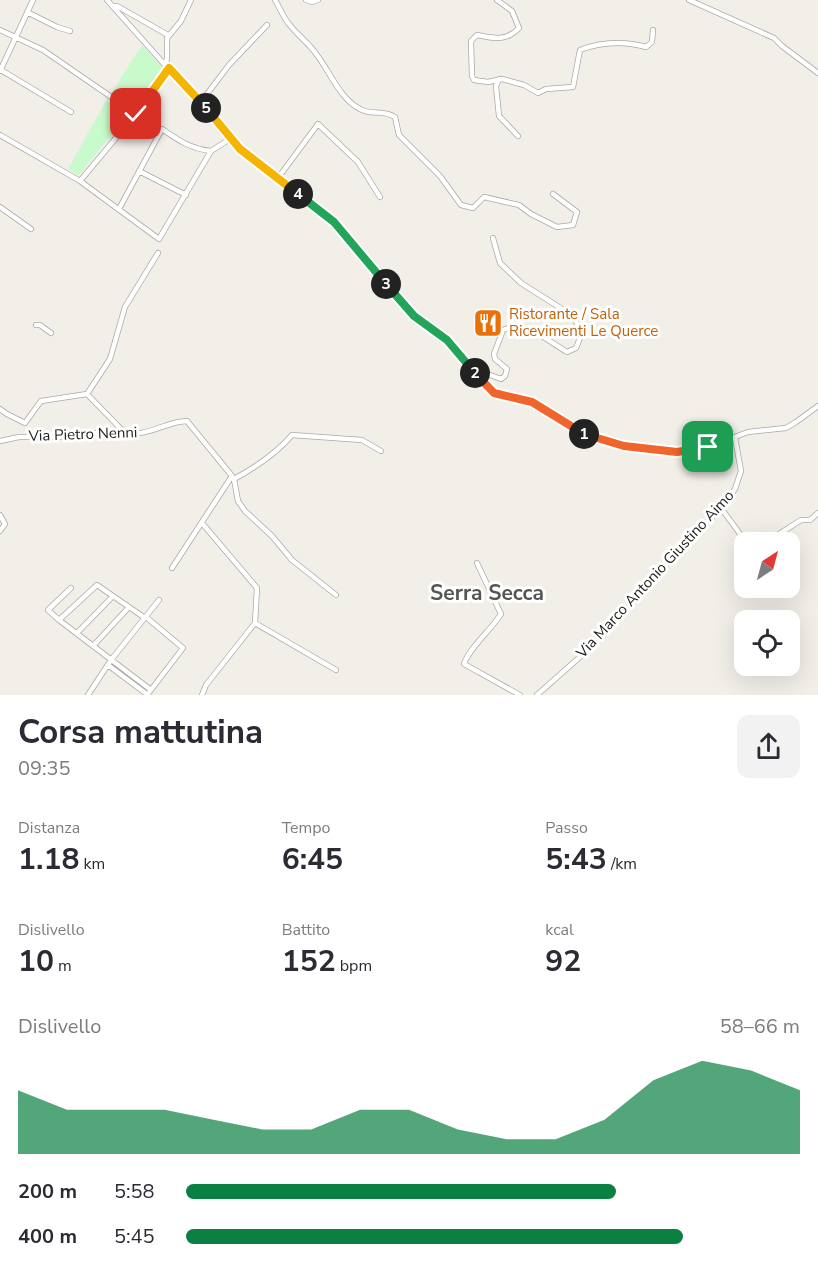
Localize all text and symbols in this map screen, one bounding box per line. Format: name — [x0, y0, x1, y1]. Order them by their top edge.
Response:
pin — [110, 88, 161, 139]
pin: 5 — [191, 93, 221, 123]
icon: check — [119, 97, 152, 130]
text: 5 — [201, 97, 211, 119]
pin: 4 — [283, 179, 313, 209]
text: 4 — [293, 183, 303, 205]
pin: 3 — [371, 269, 401, 299]
text: 3 — [381, 273, 391, 295]
place label: Ristorante / Sala Ricevimenti Le Querce — [509, 304, 658, 341]
restaurant icon: Ristorante / Sala Ricevimenti Le Querce — [472, 307, 504, 339]
pin: 2 — [460, 358, 490, 388]
text: 2 — [470, 362, 480, 384]
pin: 1 — [569, 419, 599, 449]
pin — [682, 421, 733, 472]
street label: Via Pietro Nenni — [27, 422, 138, 446]
text: 1 — [579, 423, 589, 445]
icon: arrive — [691, 430, 724, 463]
street label: Via Marco Antonio Giustino Aimo — [571, 486, 738, 663]
north arrow — [734, 532, 800, 598]
map controls — [734, 532, 800, 676]
district label: Serra Secca — [430, 579, 544, 607]
button: locate — [734, 610, 800, 676]
text: Corsa mattutina — [18, 710, 263, 755]
button: share — [737, 715, 800, 778]
text: 09:35 — [18, 755, 71, 782]
text: Distanza — [18, 817, 80, 839]
text: Tempo — [282, 817, 331, 839]
text: Passo — [545, 817, 588, 839]
text: 1.18 — [18, 839, 79, 880]
text: 6:45 — [282, 839, 343, 880]
text: 5:43 — [545, 839, 607, 880]
text: km — [79, 853, 105, 875]
text: /km — [607, 853, 637, 875]
text: Dislivello — [18, 919, 85, 941]
text: Battito — [282, 919, 330, 941]
text: kcal — [545, 919, 574, 941]
text: 10 — [18, 941, 54, 982]
text: 152 — [282, 941, 336, 982]
text: 92 — [545, 941, 581, 982]
text: m — [54, 955, 72, 977]
text: bpm — [336, 955, 372, 977]
text: Dislivello — [18, 1013, 101, 1040]
text: 58–66 m — [720, 1013, 800, 1040]
text: 200 m — [18, 1178, 77, 1205]
text: 5:58 — [114, 1178, 155, 1205]
text: 400 m — [18, 1223, 77, 1250]
text: 5:45 — [114, 1223, 155, 1250]

